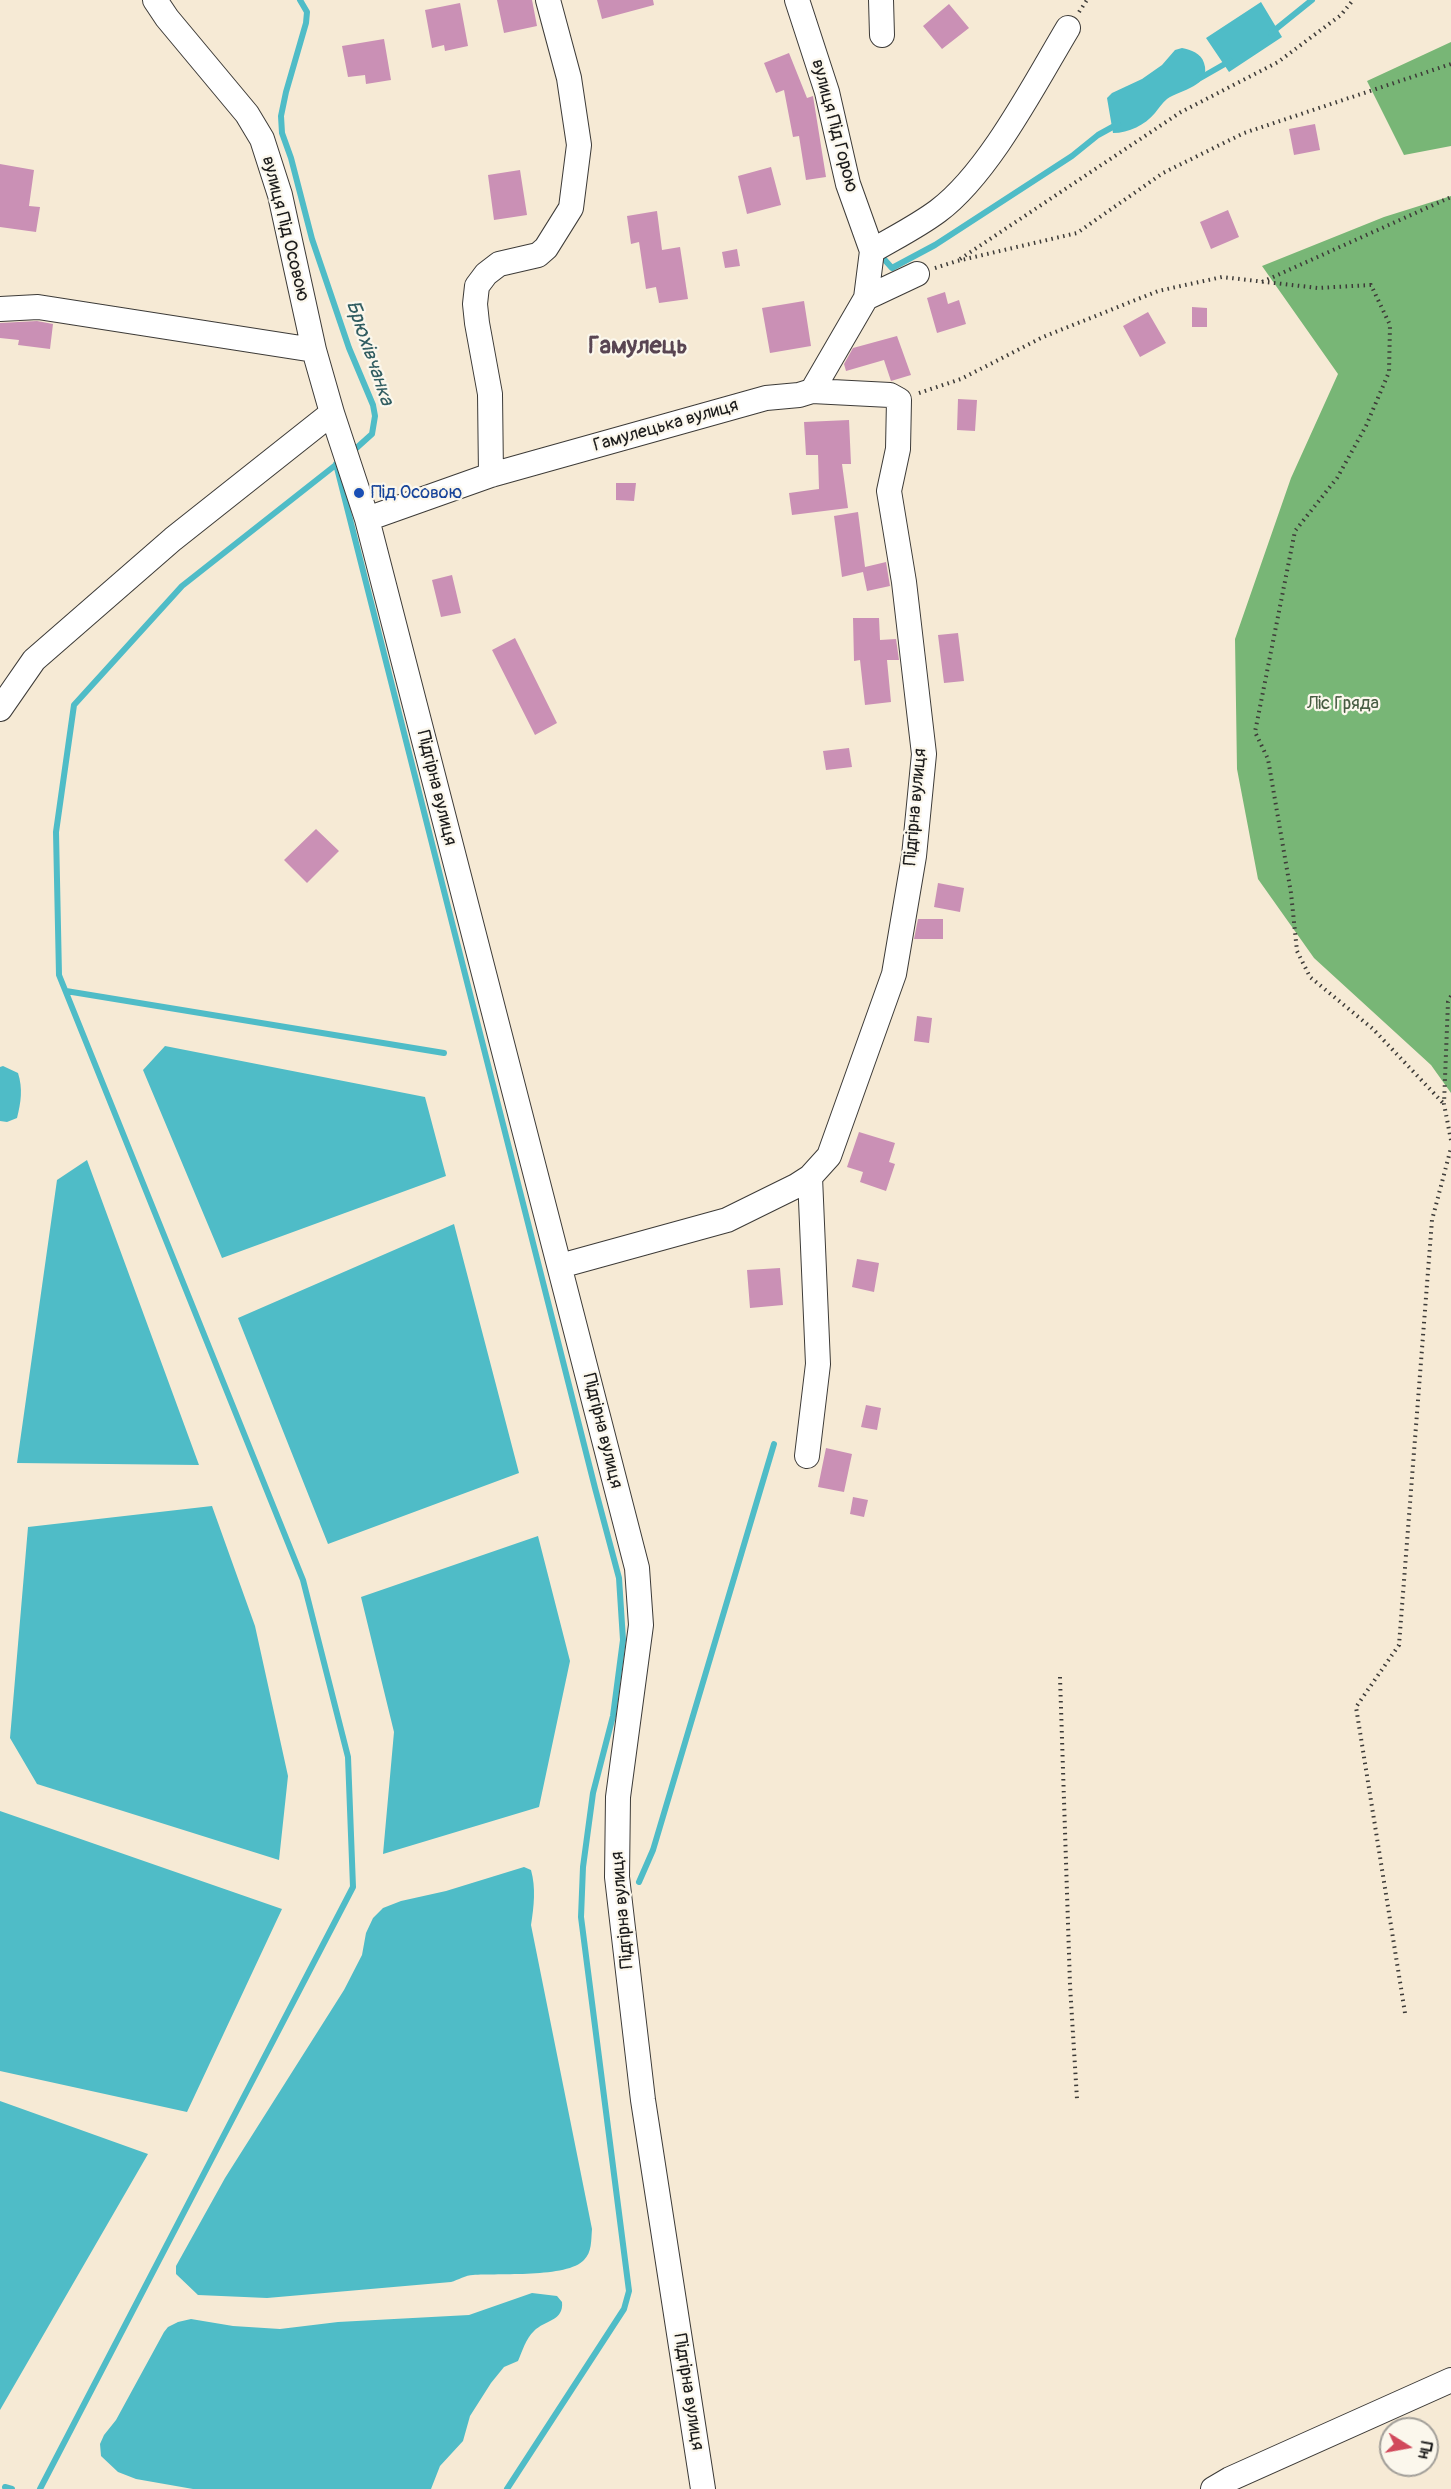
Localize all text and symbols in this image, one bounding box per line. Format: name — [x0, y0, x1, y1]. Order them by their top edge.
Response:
street label: вулиця Під Горою — [806, 57, 862, 195]
street label: вулиця Під Осовою — [256, 154, 314, 304]
water label: Брюхівчанка — [340, 297, 398, 409]
district label: Гамулець — [588, 333, 688, 361]
street label: Гамулецька вулиця — [591, 395, 741, 457]
place label: Під Осовою — [371, 482, 462, 504]
marker: Під Осовою — [352, 486, 366, 500]
park label: Ліс Гряда — [1307, 693, 1379, 715]
street label: Підгірна вулиця — [411, 728, 461, 848]
street label: Підгірна вулиця — [900, 747, 932, 867]
street label: Підгірна вулиця — [577, 1371, 627, 1491]
street label: Підгірна вулиця — [607, 1850, 639, 1970]
street label: Підгірна вулиця — [668, 2332, 708, 2452]
north arrow — [1379, 2417, 1439, 2477]
text: Пн — [1413, 2440, 1436, 2461]

